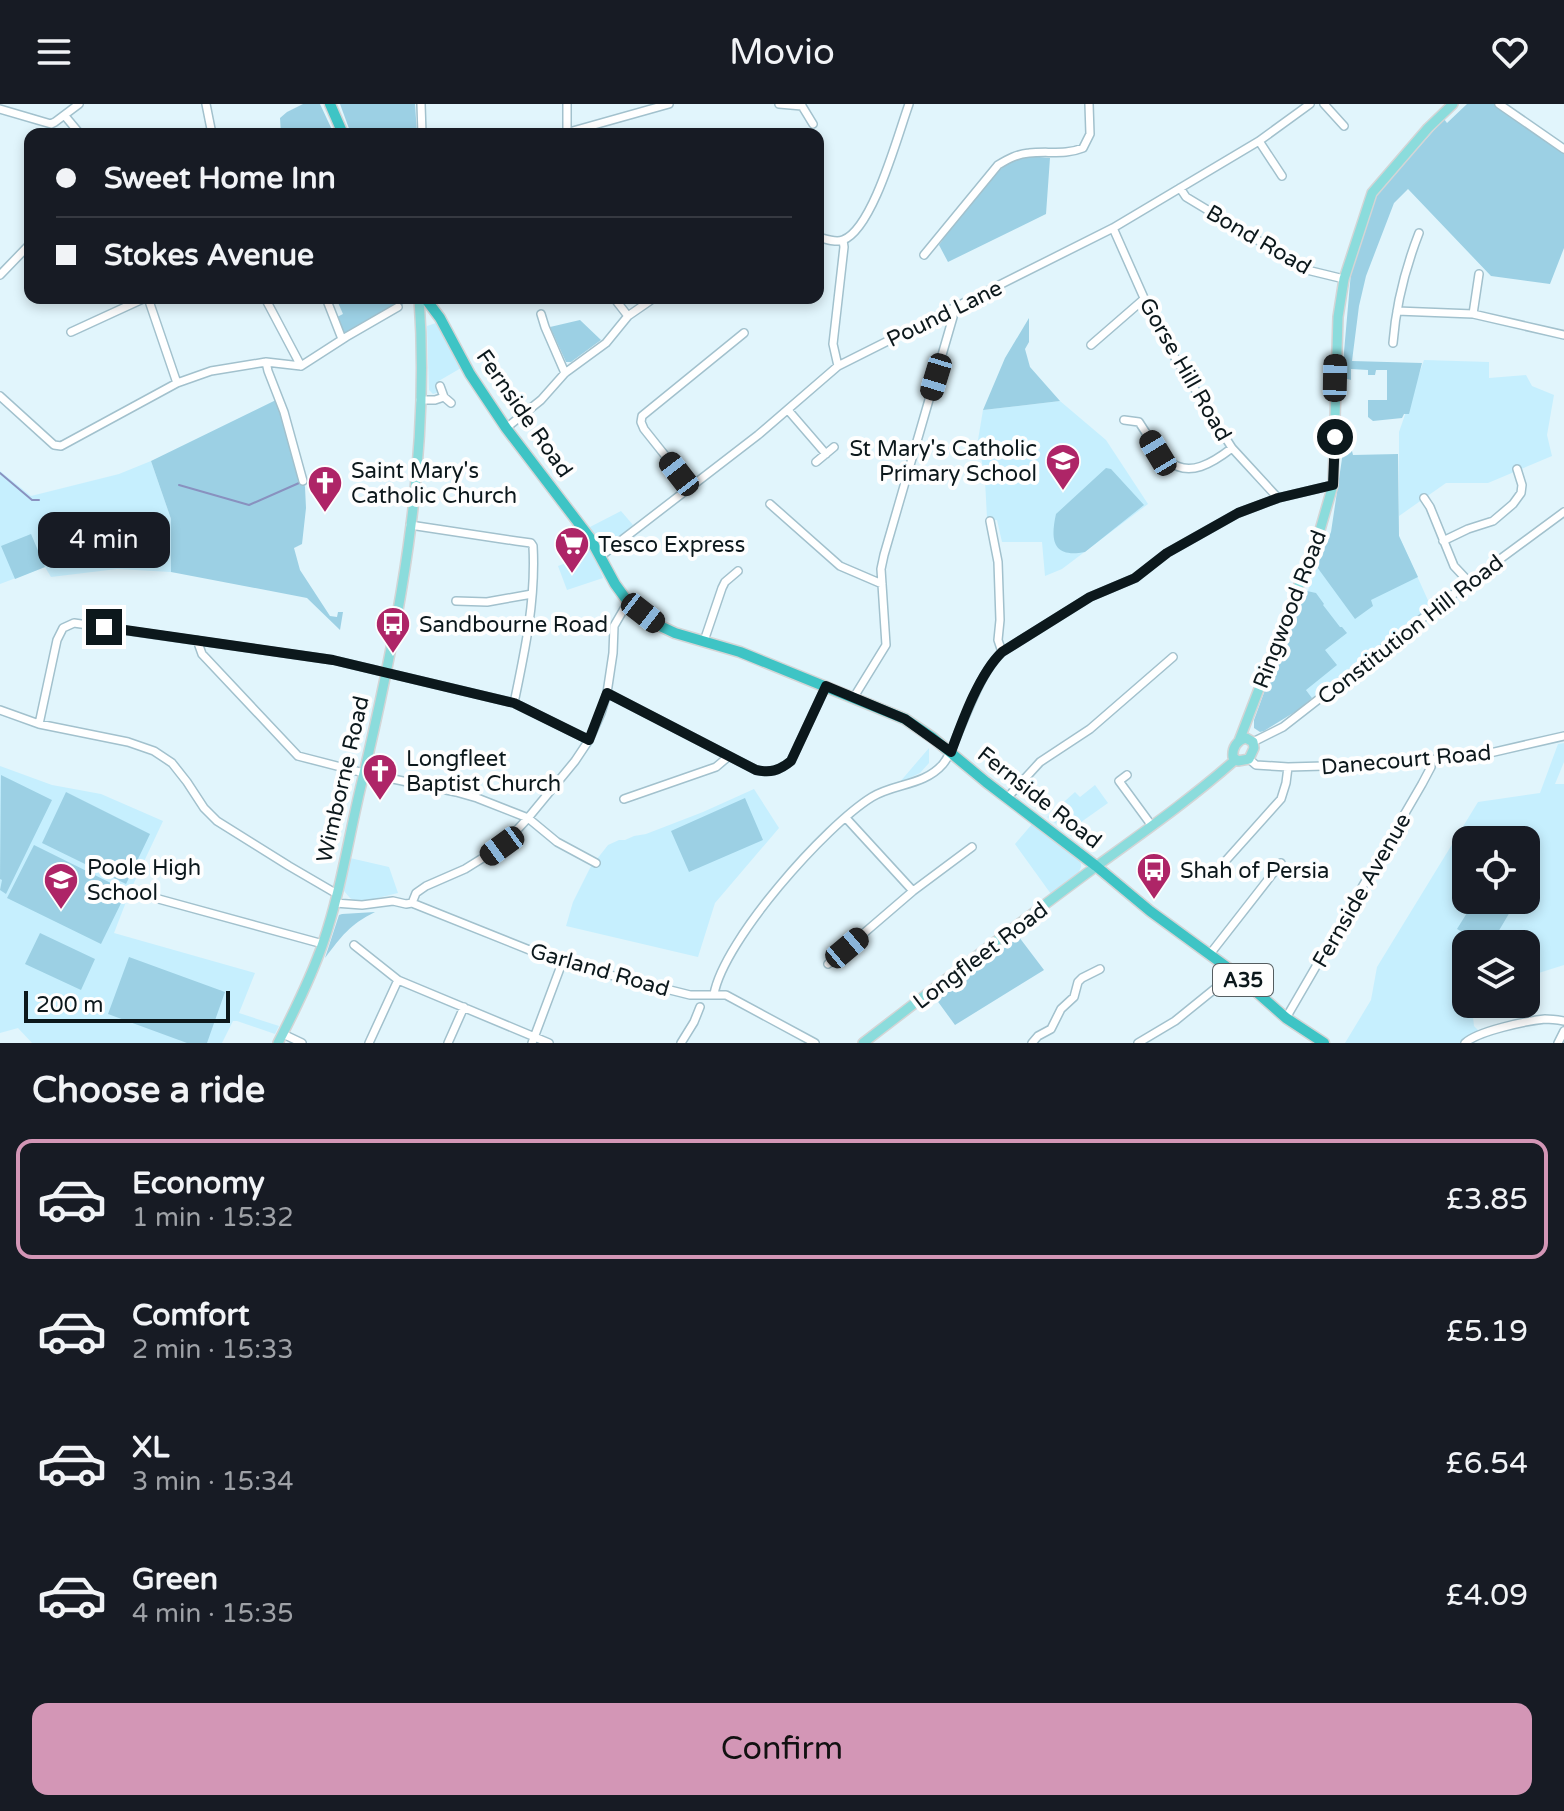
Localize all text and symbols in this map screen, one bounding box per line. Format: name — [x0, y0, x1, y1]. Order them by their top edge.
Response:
icon: menu — [32, 30, 76, 74]
icon: heart — [1488, 30, 1532, 74]
text: Movio — [729, 31, 835, 74]
text: Sweet Home Inn — [104, 160, 336, 197]
street label: Bond Road — [1201, 199, 1316, 280]
text: Stokes Avenue — [104, 237, 314, 274]
street label: Pound Lane — [883, 275, 1006, 353]
street label: Gorse Hill Road — [1134, 293, 1237, 446]
street label: Fernside Road — [470, 345, 578, 483]
car — [918, 351, 954, 403]
car — [1323, 354, 1347, 402]
route start — [1317, 419, 1353, 455]
car — [1135, 426, 1181, 480]
place label: St Mary's Catholic Primary School — [850, 436, 1037, 487]
school or university icon: St Mary's Catholic Primary School — [1044, 442, 1082, 492]
car — [655, 448, 703, 500]
place label: Saint Mary's Catholic Church — [351, 458, 517, 509]
church icon: Saint Mary's Catholic Church — [306, 464, 344, 514]
callout: 4 min — [38, 511, 170, 567]
text: 4 min — [69, 524, 139, 555]
supermarket icon: Tesco Express — [553, 525, 591, 575]
street label: Ringwood Road — [1248, 527, 1332, 692]
place label: Tesco Express — [598, 532, 745, 558]
street label: Constitution Hill Road — [1313, 549, 1508, 710]
car — [617, 589, 669, 637]
bus stop icon: Sandbourne Road — [374, 605, 412, 655]
route end — [86, 609, 122, 645]
place label: Sandbourne Road — [419, 612, 608, 638]
street label: Wimborne Road — [311, 693, 375, 865]
street label: Danecourt Road — [1320, 740, 1492, 780]
street label: Fernside Road — [972, 741, 1107, 854]
place label: Longfleet Baptist Church — [406, 746, 561, 797]
church icon: Longfleet Baptist Church — [361, 752, 399, 802]
street label: Fernside Avenue — [1307, 809, 1417, 972]
car — [476, 822, 528, 870]
map controls — [1452, 826, 1540, 1018]
button: locate — [1452, 826, 1540, 914]
bus stop icon: Shah of Persia — [1135, 851, 1173, 901]
place label: Poole High School — [87, 855, 201, 906]
place label: Shah of Persia — [1180, 858, 1329, 884]
school or university icon: Poole High School — [42, 861, 80, 911]
street label: Longfleet Road — [908, 897, 1053, 1015]
car — [821, 923, 873, 973]
button: layers — [1452, 930, 1540, 1018]
street label: Garland Road — [527, 938, 672, 1002]
road number: A35 — [1213, 964, 1273, 996]
scale bar — [24, 987, 230, 1023]
text: 200 m — [36, 992, 103, 1018]
text: Choose a ride — [32, 1069, 265, 1112]
icon: car — [36, 1163, 108, 1235]
text: Economy — [132, 1165, 265, 1202]
text: £3.85 — [1446, 1181, 1528, 1218]
text: 1 min · 15:32 — [132, 1202, 294, 1233]
icon: car — [36, 1295, 108, 1367]
text: Comfort — [132, 1297, 250, 1334]
text: £5.19 — [1446, 1313, 1528, 1350]
text: 2 min · 15:33 — [132, 1334, 294, 1365]
icon: car — [36, 1427, 108, 1499]
text: XL — [132, 1429, 169, 1466]
text: £6.54 — [1446, 1445, 1528, 1482]
text: 3 min · 15:34 — [132, 1466, 294, 1497]
icon: car — [36, 1559, 108, 1631]
text: Green — [132, 1561, 218, 1598]
text: £4.09 — [1446, 1577, 1528, 1614]
text: 4 min · 15:35 — [132, 1598, 294, 1629]
button: Confirm — [32, 1703, 1532, 1795]

